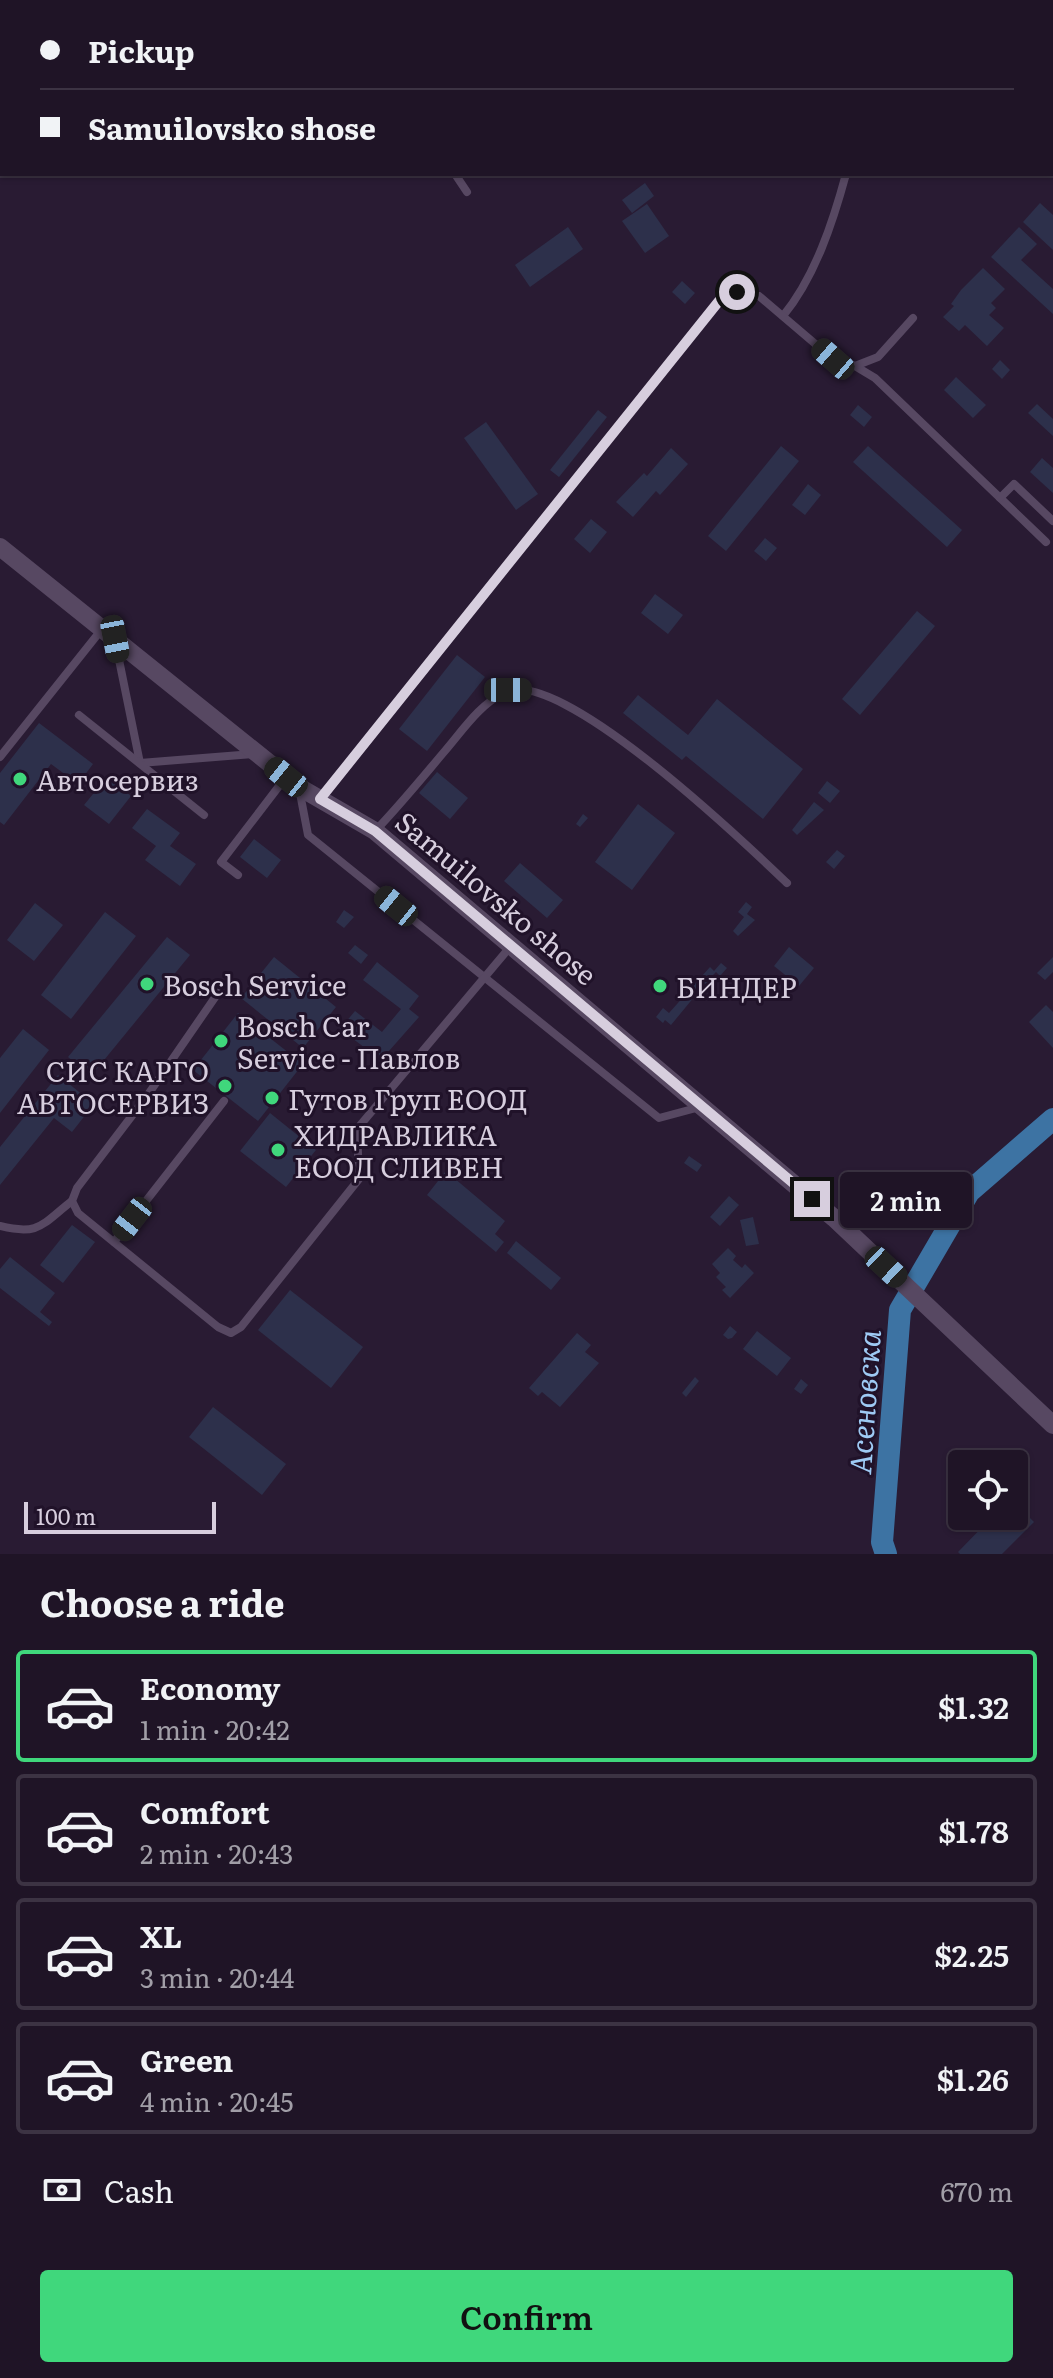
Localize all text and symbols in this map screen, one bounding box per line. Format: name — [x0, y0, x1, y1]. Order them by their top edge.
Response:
text: Pickup — [88, 28, 195, 72]
text: Samuilovsko shose — [88, 105, 376, 149]
route start — [719, 274, 755, 310]
car — [807, 334, 859, 384]
car — [99, 613, 131, 665]
car — [484, 678, 532, 702]
car — [260, 753, 312, 801]
place label: Автосервиз — [36, 758, 199, 800]
marker: Автосервиз — [11, 770, 29, 788]
street label: Samuilovsko shose — [387, 800, 607, 994]
car — [370, 882, 422, 930]
place label: Bosch Service — [163, 963, 347, 1005]
place label: БИНДЕР — [676, 965, 797, 1007]
marker: Bosch Service — [138, 975, 156, 993]
marker: БИНДЕР — [651, 977, 669, 995]
place label: Bosch Car Service - Павлов — [237, 1004, 461, 1078]
marker: Bosch Car Service - Павлов — [212, 1032, 230, 1050]
place label: СИС КАРГО АВТОСЕРВИЗ — [17, 1049, 209, 1123]
marker: СИС КАРГО АВТОСЕРВИЗ — [216, 1077, 234, 1095]
place label: Гутов Груп ЕООД — [288, 1077, 527, 1119]
marker: Гутов Груп ЕООД — [263, 1089, 281, 1107]
place label: ХИДРАВЛИКА ЕООД СЛИВЕН — [294, 1113, 503, 1187]
marker: ХИДРАВЛИКА ЕООД СЛИВЕН — [269, 1141, 287, 1159]
callout: 2 min — [840, 1171, 972, 1227]
text: 2 min — [870, 1180, 942, 1219]
route end — [794, 1181, 830, 1217]
car — [108, 1193, 156, 1245]
car — [860, 1242, 912, 1292]
water label: Асеновска — [836, 1328, 890, 1476]
map controls — [948, 1450, 1028, 1530]
button: locate — [948, 1450, 1028, 1530]
scale bar — [24, 1498, 216, 1534]
text: 100 m — [36, 1499, 96, 1532]
text: Choose a ride — [40, 1575, 285, 1628]
text: Economy — [140, 1665, 280, 1709]
icon: car — [44, 1670, 116, 1742]
text: $1.32 — [938, 1684, 1009, 1728]
text: 1 min · 20:42 — [140, 1709, 290, 1748]
text: Comfort — [140, 1789, 270, 1833]
icon: car — [44, 1794, 116, 1866]
text: $1.78 — [938, 1808, 1009, 1852]
text: 2 min · 20:43 — [140, 1833, 293, 1872]
text: XL — [140, 1913, 182, 1957]
icon: car — [44, 1918, 116, 1990]
text: $2.25 — [934, 1932, 1009, 1976]
text: 3 min · 20:44 — [140, 1957, 294, 1996]
text: Green — [140, 2037, 233, 2081]
icon: car — [44, 2042, 116, 2114]
text: $1.26 — [937, 2056, 1009, 2100]
text: 4 min · 20:45 — [140, 2081, 294, 2120]
icon: cash — [40, 2168, 84, 2212]
text: Cash — [104, 2168, 174, 2212]
text: 670 m — [940, 2171, 1013, 2210]
button: Confirm — [40, 2270, 1013, 2362]

